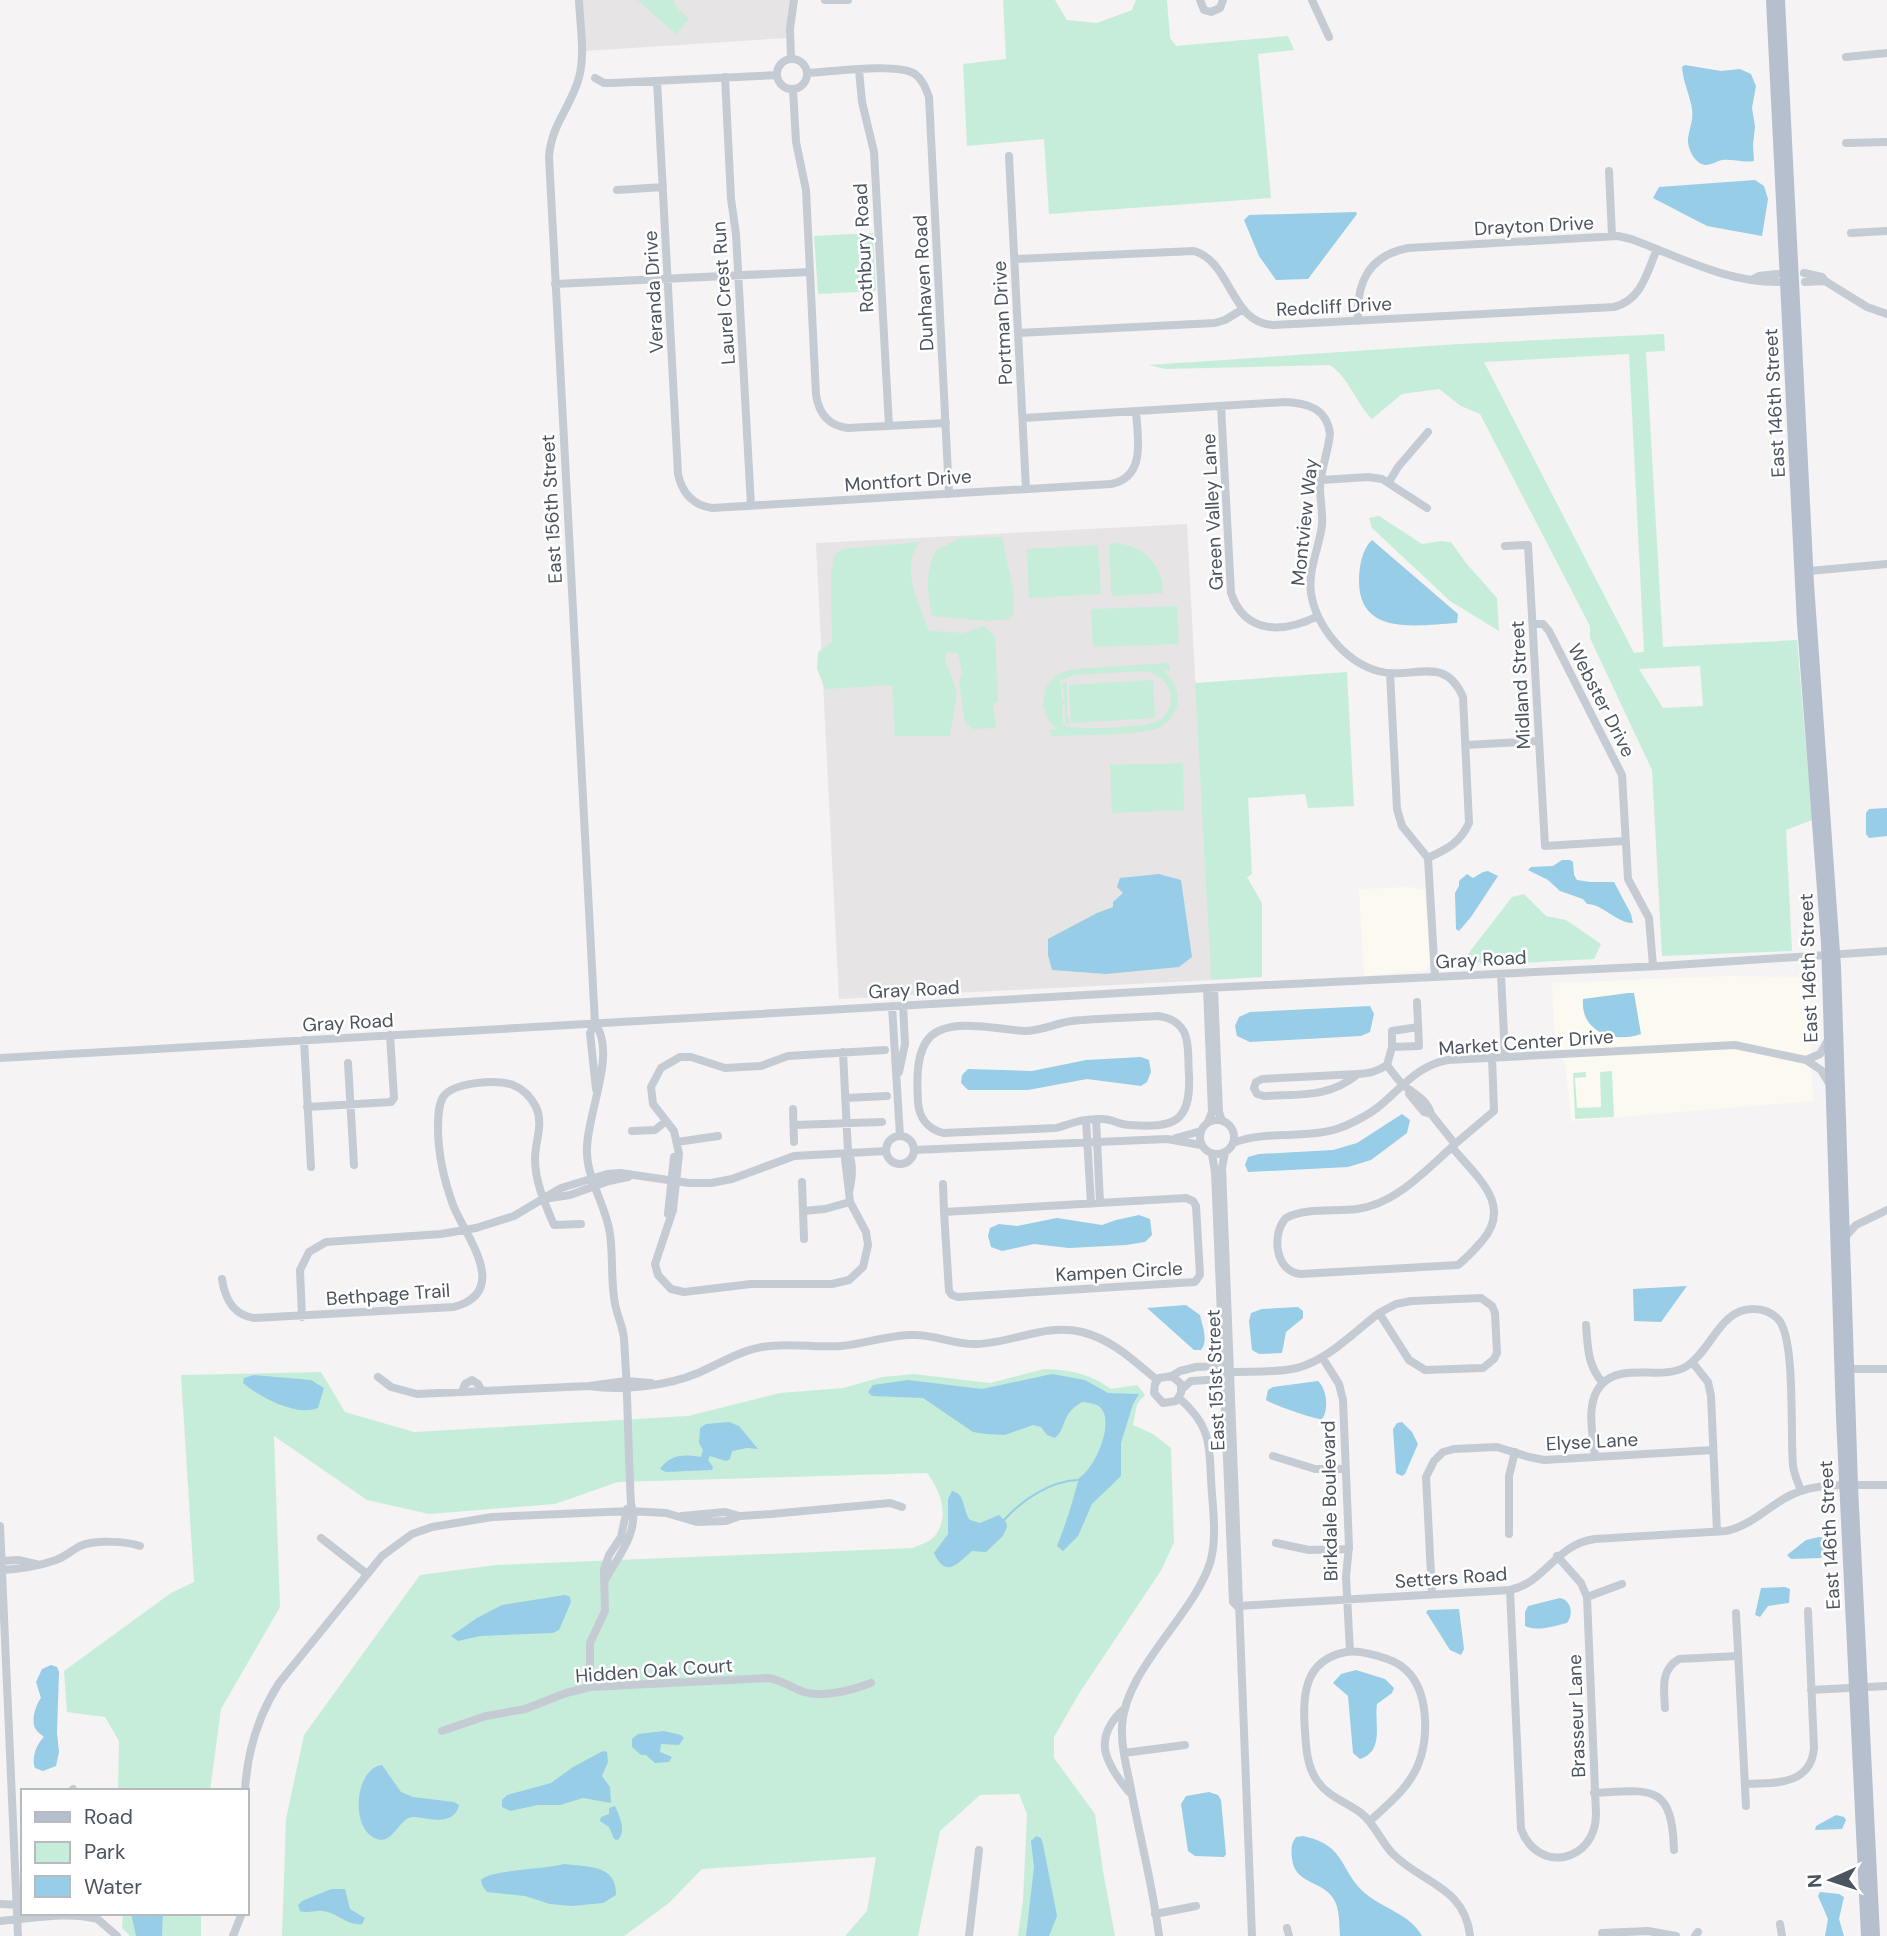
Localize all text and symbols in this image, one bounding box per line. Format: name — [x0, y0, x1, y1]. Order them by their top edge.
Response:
street label: Rothbury Road — [848, 183, 879, 313]
street label: Drayton Drive — [1473, 210, 1595, 241]
street label: Dunhaven Road — [907, 214, 940, 352]
street label: Laurel Crest Run — [706, 220, 741, 366]
street label: Veranda Drive — [638, 230, 669, 354]
street label: Portman Drive — [987, 260, 1018, 386]
street label: Redcliff Drive — [1275, 291, 1393, 322]
street label: East 146th Street — [1758, 328, 1791, 478]
street label: Green Valley Lane — [1196, 433, 1229, 591]
street label: East 156th Street — [535, 434, 568, 584]
street label: Montview Way — [1285, 457, 1324, 587]
street label: Montfort Drive — [844, 464, 972, 497]
street label: Midland Street — [1505, 620, 1536, 750]
street label: Webster Drive — [1562, 639, 1641, 761]
street label: East 146th Street — [1793, 893, 1824, 1043]
street label: Gray Road — [1435, 945, 1527, 974]
street label: Gray Road — [868, 975, 960, 1004]
street label: Gray Road — [302, 1008, 394, 1037]
street label: Market Center Drive — [1438, 1024, 1614, 1061]
street label: Kampen Circle — [1055, 1256, 1183, 1287]
street label: Bethpage Trail — [325, 1278, 451, 1311]
street label: East 151st Street — [1201, 1309, 1230, 1451]
street label: Birkdale Boulevard — [1316, 1420, 1343, 1582]
street label: Elyse Lane — [1545, 1427, 1639, 1456]
street label: East 146th Street — [1813, 1460, 1846, 1610]
street label: Setters Road — [1394, 1561, 1508, 1594]
street label: Hidden Oak Court — [574, 1653, 734, 1688]
street label: Brasseur Lane — [1562, 1654, 1591, 1778]
legend — [21, 1789, 248, 1915]
text: Road — [84, 1803, 133, 1831]
text: Park — [84, 1838, 126, 1866]
north arrow — [1796, 1845, 1866, 1915]
text: Water — [84, 1873, 142, 1901]
text: N — [1802, 1873, 1827, 1888]

